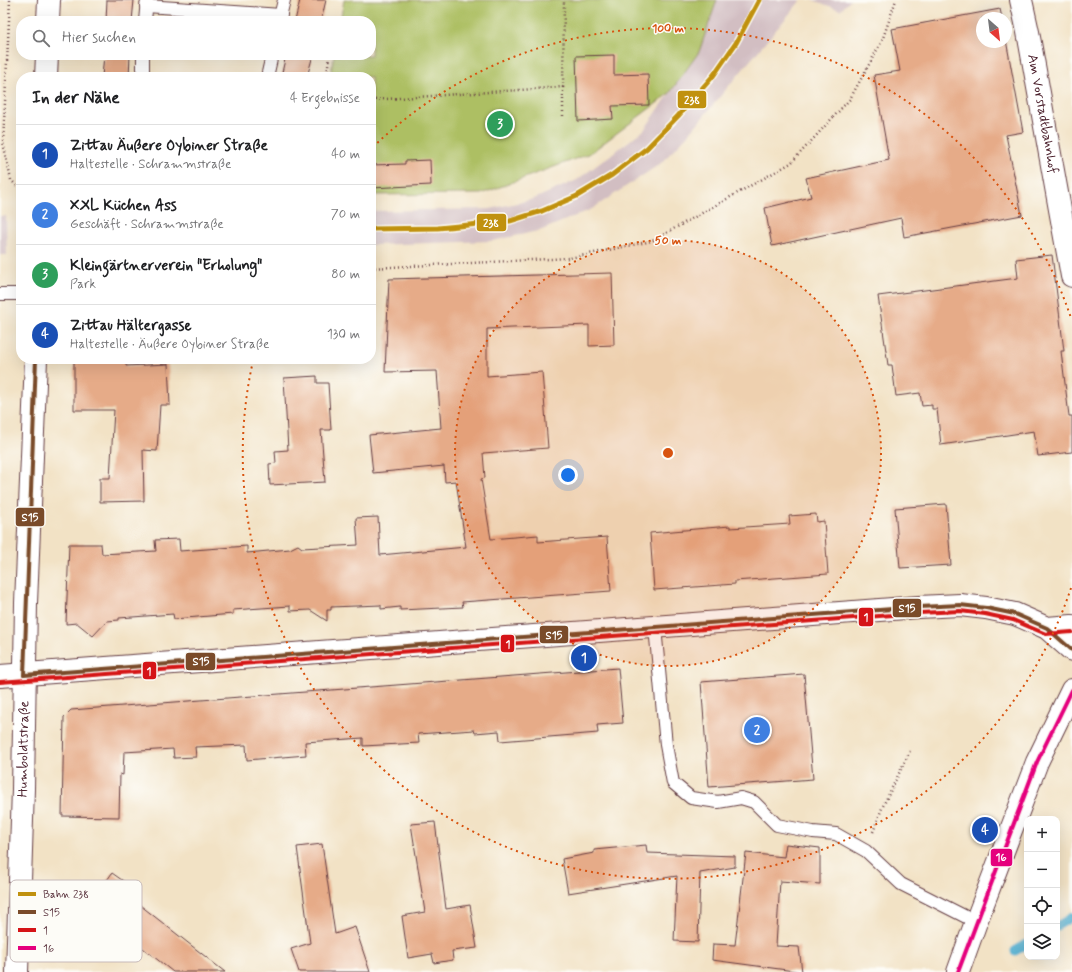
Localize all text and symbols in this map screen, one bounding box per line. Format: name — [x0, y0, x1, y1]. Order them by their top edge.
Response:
north arrow — [976, 12, 1012, 48]
search box — [16, 16, 376, 60]
text: 100 m — [652, 21, 685, 37]
icon: search — [30, 27, 52, 49]
text: Hier suchen — [62, 28, 136, 48]
street label: Am Vorstadtbahnhof — [1023, 53, 1062, 175]
text: In der Nähe — [32, 87, 120, 109]
text: 4 Ergebnisse — [290, 90, 360, 107]
line badge: 238 — [677, 90, 707, 109]
text: 238 — [684, 94, 700, 108]
pin: 3 — [487, 109, 513, 139]
text: Zittau Äußere Oybiner Straße — [70, 136, 268, 156]
text: 1 — [42, 146, 48, 163]
text: 40 m — [331, 146, 360, 163]
text: Haltestelle · Schrammstraße — [70, 156, 231, 173]
text: XXL Küchen Ass — [70, 196, 177, 216]
text: 2 — [42, 206, 48, 223]
text: 70 m — [331, 206, 360, 223]
line badge: 238 — [476, 213, 507, 232]
text: Geschäft · Schrammstraße — [70, 216, 224, 233]
text: 238 — [483, 217, 499, 231]
text: 50 m — [655, 233, 682, 249]
text: Kleingärtnerverein "Erholung" — [70, 256, 262, 276]
text: 3 — [42, 266, 48, 283]
text: 80 m — [331, 266, 360, 283]
text: Park — [70, 276, 96, 293]
text: Zittau Hältergasse — [70, 316, 192, 336]
text: 4 — [41, 326, 49, 343]
text: 130 m — [327, 326, 360, 343]
text: Haltestelle · Äußere Oybiner Straße — [70, 336, 269, 353]
centre of rings — [661, 446, 675, 460]
your location — [558, 465, 578, 485]
line badge: S15 — [15, 507, 45, 527]
text: S15 — [22, 511, 39, 525]
line badge: S15 — [892, 598, 922, 618]
text: S15 — [899, 602, 916, 616]
line badge: 1 — [858, 607, 874, 627]
text: 1 — [864, 611, 869, 625]
line badge: S15 — [539, 625, 569, 644]
text: S15 — [546, 629, 563, 643]
line badge: 1 — [500, 634, 515, 653]
text: 1 — [506, 638, 511, 652]
pin: 1 — [571, 643, 597, 673]
line badge: S15 — [185, 652, 216, 671]
text: S15 — [193, 655, 210, 669]
line badge: 1 — [142, 661, 157, 680]
text: 1 — [147, 665, 152, 679]
street label: Humboldtstraße — [14, 700, 33, 798]
pin: 2 — [744, 715, 770, 745]
pin: 4 — [972, 815, 998, 845]
map controls — [1024, 816, 1060, 960]
button: + — [1024, 816, 1060, 852]
line badge: 16 — [990, 848, 1013, 867]
text: 16 — [996, 851, 1007, 865]
button: − — [1024, 852, 1060, 888]
legend — [10, 880, 142, 962]
text: Bahn 238 — [43, 888, 89, 902]
button: locate — [1024, 888, 1060, 924]
text: S15 — [43, 906, 60, 920]
text: 1 — [43, 924, 48, 938]
button: layers — [1024, 924, 1060, 960]
text: 16 — [43, 942, 54, 956]

